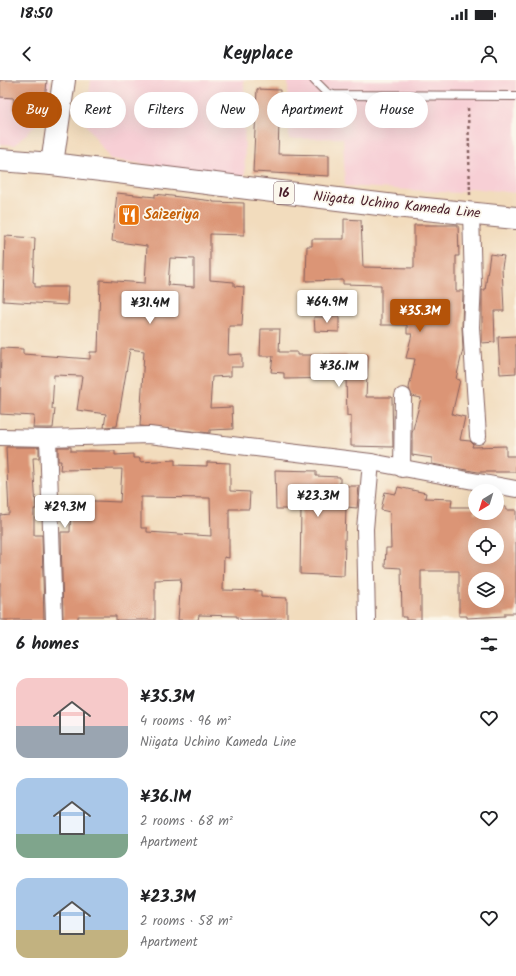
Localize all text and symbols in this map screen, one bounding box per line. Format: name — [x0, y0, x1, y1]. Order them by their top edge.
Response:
text: 18:50 — [20, 2, 52, 26]
text: Keyplace — [223, 40, 293, 69]
icon: back — [16, 43, 38, 65]
icon: person — [478, 43, 500, 65]
chip: Buy — [12, 92, 62, 128]
chip: Rent — [70, 92, 126, 128]
chip: Filters — [134, 92, 198, 128]
chip: New — [206, 92, 259, 128]
chip: Apartment — [267, 92, 357, 128]
chip: House — [365, 92, 428, 128]
road number: 16 — [274, 182, 294, 204]
street label: Niigata Uchino Kameda Line — [312, 185, 482, 225]
restaurant icon: Saizeriya — [116, 202, 142, 228]
place label: Saizeriya — [144, 204, 199, 226]
pin: ¥64.9M — [294, 290, 360, 324]
pin: ¥31.4M — [117, 291, 183, 325]
text: ¥64.9M — [306, 292, 348, 313]
text: ¥31.4M — [130, 293, 170, 314]
pin: ¥35.3M — [387, 299, 453, 333]
text: ¥35.3M — [399, 301, 441, 322]
pin: ¥36.1M — [306, 354, 372, 388]
text: ¥36.1M — [320, 356, 359, 377]
pin: ¥23.3M — [285, 484, 351, 518]
north arrow — [468, 484, 504, 520]
map controls — [468, 484, 504, 608]
text: ¥23.3M — [297, 486, 339, 507]
pin: ¥29.3M — [32, 495, 98, 529]
text: ¥29.3M — [44, 497, 86, 518]
button: locate — [468, 528, 504, 564]
button: layers — [468, 572, 504, 608]
text: 6 homes — [16, 631, 79, 658]
icon: filters — [478, 633, 500, 655]
text: ¥35.3M — [140, 684, 195, 711]
icon: home — [48, 694, 96, 742]
icon: heart — [478, 707, 500, 729]
text: 4 rooms · 96 m² — [140, 711, 231, 732]
text: Niigata Uchino Kameda Line — [140, 732, 296, 753]
text: ¥36.1M — [140, 784, 191, 811]
icon: home — [48, 794, 96, 842]
icon: heart — [478, 807, 500, 829]
text: 2 rooms · 68 m² — [140, 811, 233, 832]
text: Apartment — [140, 832, 198, 853]
text: ¥23.3M — [140, 884, 196, 911]
icon: home — [48, 894, 96, 942]
icon: heart — [478, 907, 500, 929]
text: 2 rooms · 58 m² — [140, 911, 233, 932]
text: Apartment — [140, 932, 198, 953]

